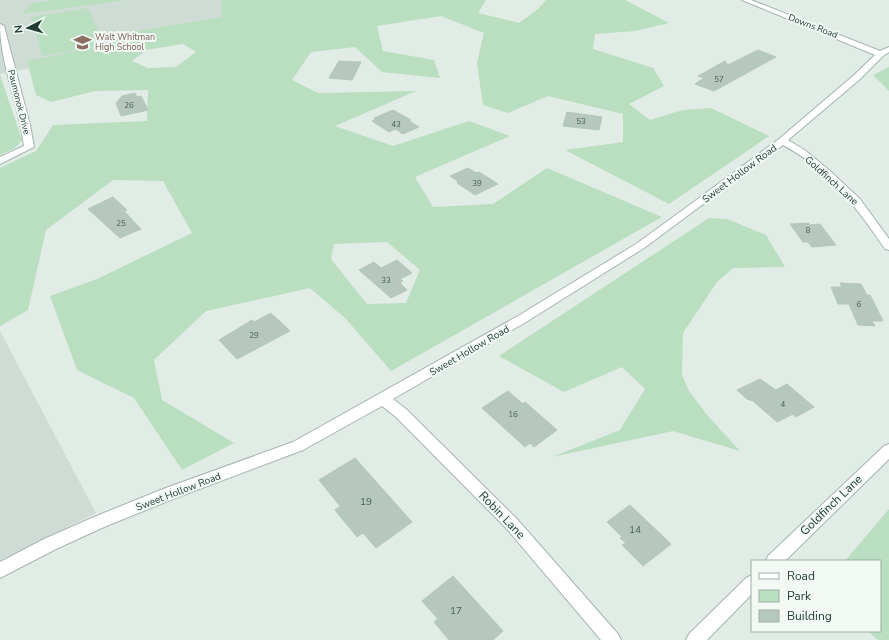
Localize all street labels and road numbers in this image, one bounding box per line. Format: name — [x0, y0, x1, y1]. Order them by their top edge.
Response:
street label: Downs Road — [787, 11, 839, 41]
street label: Paumonok Drive — [5, 68, 33, 136]
street label: Sweet Hollow Road — [699, 141, 780, 206]
street label: Goldfinch Lane — [802, 153, 861, 209]
street label: Sweet Hollow Road — [427, 322, 512, 379]
street label: Sweet Hollow Road — [134, 469, 223, 515]
street label: Goldfinch Lane — [796, 471, 866, 539]
street label: Robin Lane — [475, 488, 529, 542]

